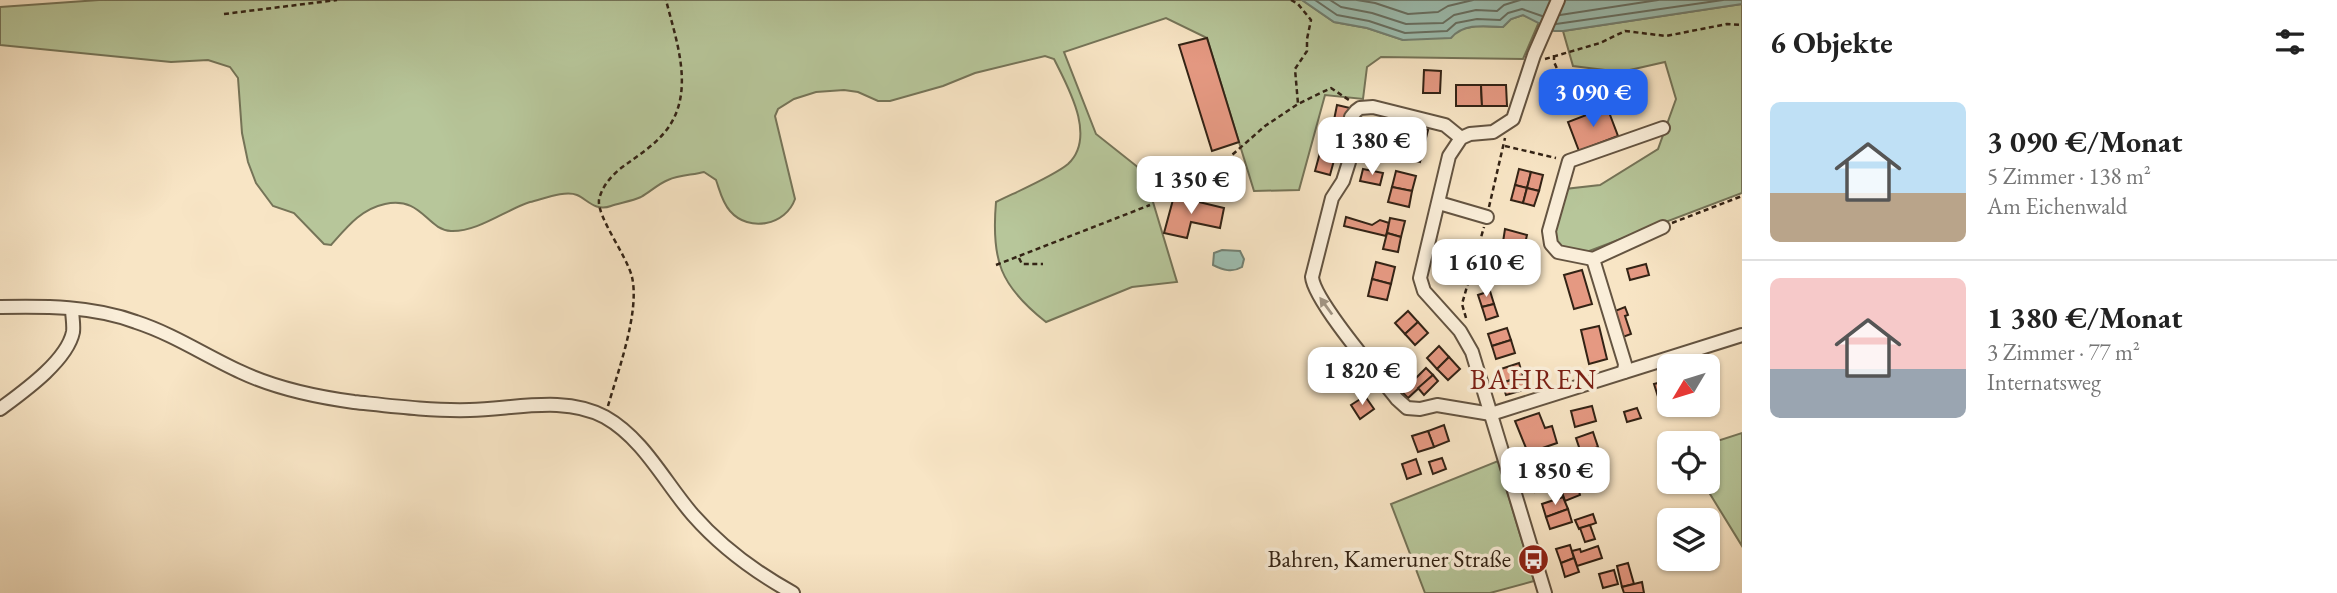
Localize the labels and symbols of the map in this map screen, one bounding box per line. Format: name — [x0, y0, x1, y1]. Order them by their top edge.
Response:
pin: 3 090 € — [1528, 69, 1658, 129]
pin: 1 380 € — [1307, 118, 1437, 177]
pin: 1 350 € — [1126, 156, 1256, 216]
pin: 1 610 € — [1421, 240, 1551, 299]
one-way arrow — [1319, 297, 1333, 315]
pin: 1 820 € — [1297, 348, 1427, 407]
north arrow — [1657, 354, 1720, 416]
district label: BAHREN — [1470, 361, 1598, 397]
pin: 1 850 € — [1490, 448, 1620, 507]
bus stop icon: Bahren, Kameruner Straße — [1517, 542, 1551, 576]
place label: Bahren, Kameruner Straße — [1267, 543, 1511, 574]

